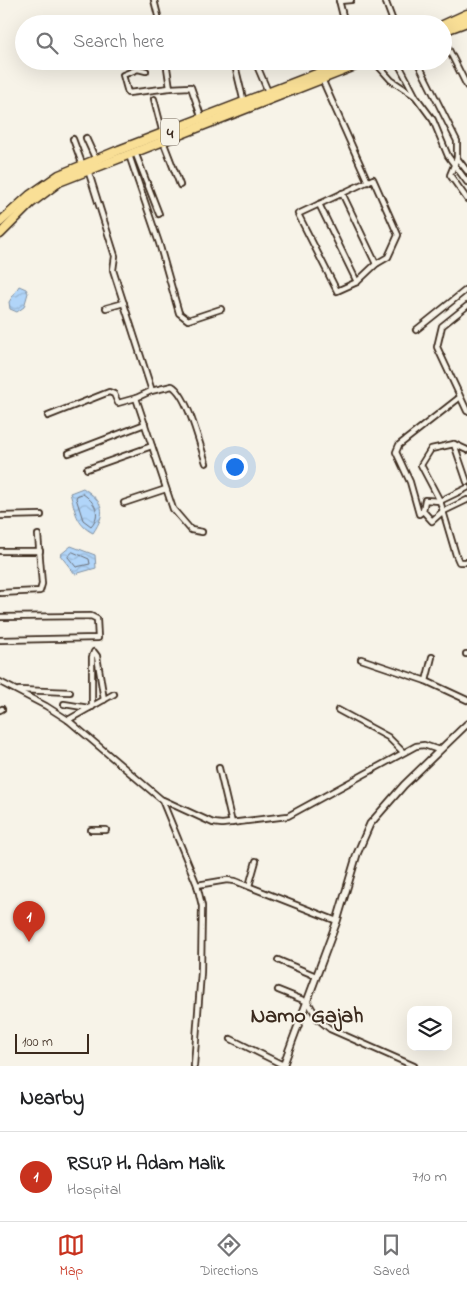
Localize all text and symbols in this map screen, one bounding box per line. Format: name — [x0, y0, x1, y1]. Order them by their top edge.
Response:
search box — [15, 15, 452, 70]
icon: search — [33, 29, 61, 57]
text: Search here — [73, 29, 164, 56]
road number: 4 — [161, 118, 179, 146]
your location — [222, 454, 248, 480]
pin: 1 — [13, 901, 45, 942]
district label: Namo Gajah — [250, 1001, 364, 1033]
map controls — [407, 1006, 452, 1051]
button: layers — [407, 1006, 452, 1051]
scale bar — [15, 1031, 89, 1054]
text: 100 m — [22, 1032, 53, 1053]
text: Nearby — [20, 1084, 84, 1114]
text: RSUP H. Adam Malik — [67, 1151, 225, 1178]
text: 1 — [33, 1165, 39, 1189]
text: 710 m — [412, 1165, 447, 1189]
text: Hospital — [67, 1178, 121, 1202]
tab: Map — [57, 1231, 85, 1282]
tab: Directions — [200, 1231, 258, 1282]
tab: Saved — [373, 1231, 410, 1282]

